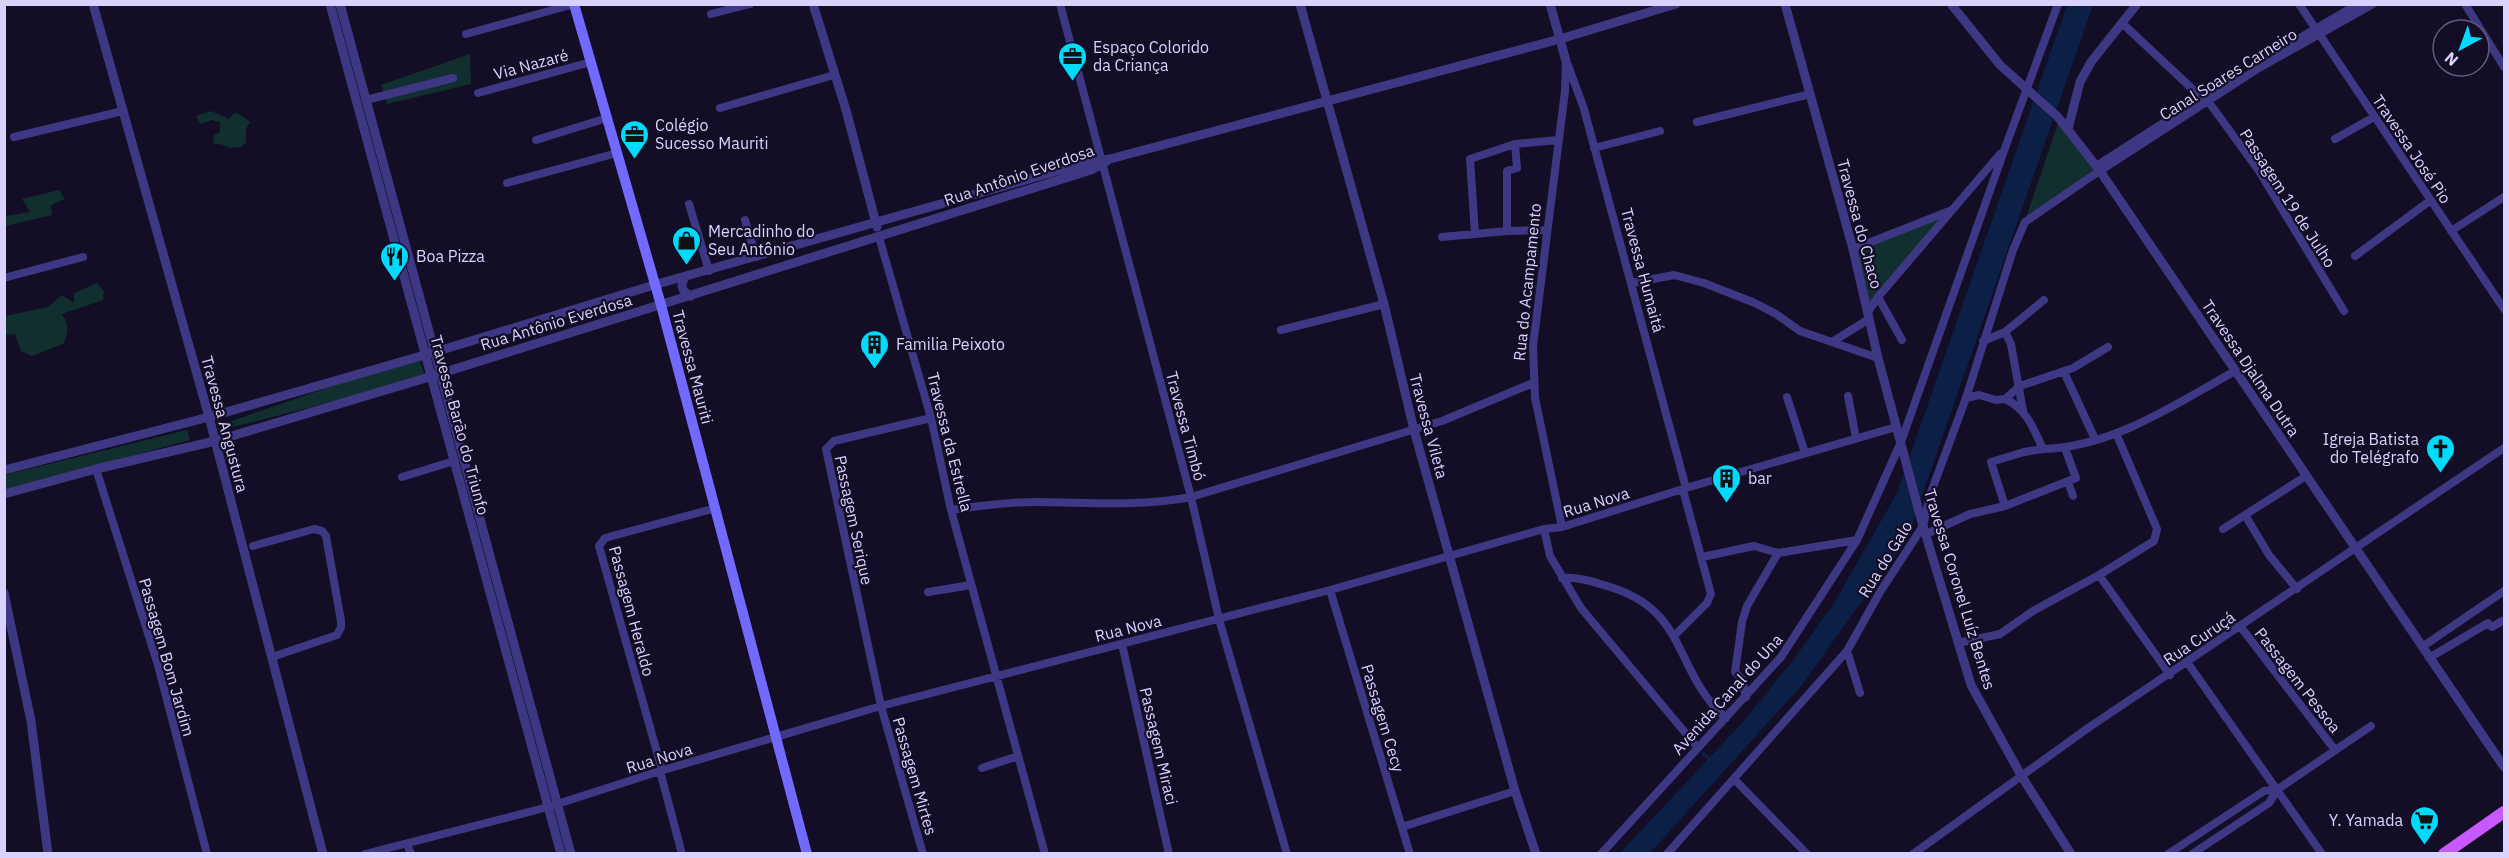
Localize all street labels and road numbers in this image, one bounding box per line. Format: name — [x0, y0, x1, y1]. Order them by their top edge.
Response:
street label: Canal Soares Carneiro — [2156, 24, 2300, 124]
street label: Via Nazaré — [491, 44, 571, 84]
street label: Travessa José Pio — [2368, 91, 2456, 207]
street label: Passagem 19 de Julho — [2236, 125, 2340, 271]
street label: Rua Antônio Everdosa — [941, 140, 1097, 210]
street label: Travessa do Chaco — [1833, 157, 1887, 291]
street label: Rua do Acampamento — [1509, 202, 1545, 362]
street label: Travessa Humaitá — [1617, 206, 1669, 335]
street label: Rua Antônio Everdosa — [478, 289, 635, 355]
street label: Travessa Djalma Dutra — [2198, 296, 2304, 441]
street label: Travessa Mauriti — [668, 308, 718, 426]
street label: Travessa Barão do Triunfo — [426, 333, 494, 517]
street label: Travessa Angustura — [197, 354, 253, 495]
street label: Travessa Timbó — [1162, 369, 1210, 483]
street label: Travessa da Estrella — [923, 370, 977, 514]
street label: Travessa Vileta — [1405, 371, 1453, 481]
street label: Passagem Serique — [830, 453, 878, 587]
street label: Rua Nova — [1561, 482, 1632, 522]
street label: Travessa Coronel Luíz Bentes — [1920, 486, 2000, 692]
street label: Rua do Galo — [1854, 517, 1916, 601]
street label: Passagem Heraldo — [605, 544, 659, 678]
street label: Passagem Bom Jardim — [135, 575, 199, 739]
street label: Rua Curuçá — [2159, 606, 2239, 669]
street label: Rua Nova — [1093, 610, 1164, 646]
street label: Passagem Pessoa — [2251, 623, 2346, 737]
street label: Avenida Canal do Una — [1667, 629, 1787, 759]
street label: Passagem Cecy — [1357, 662, 1409, 774]
street label: Passagem Miraci — [1136, 685, 1182, 807]
street label: Passagem Mirtes — [889, 715, 941, 837]
street label: Rua Nova — [624, 738, 695, 778]

